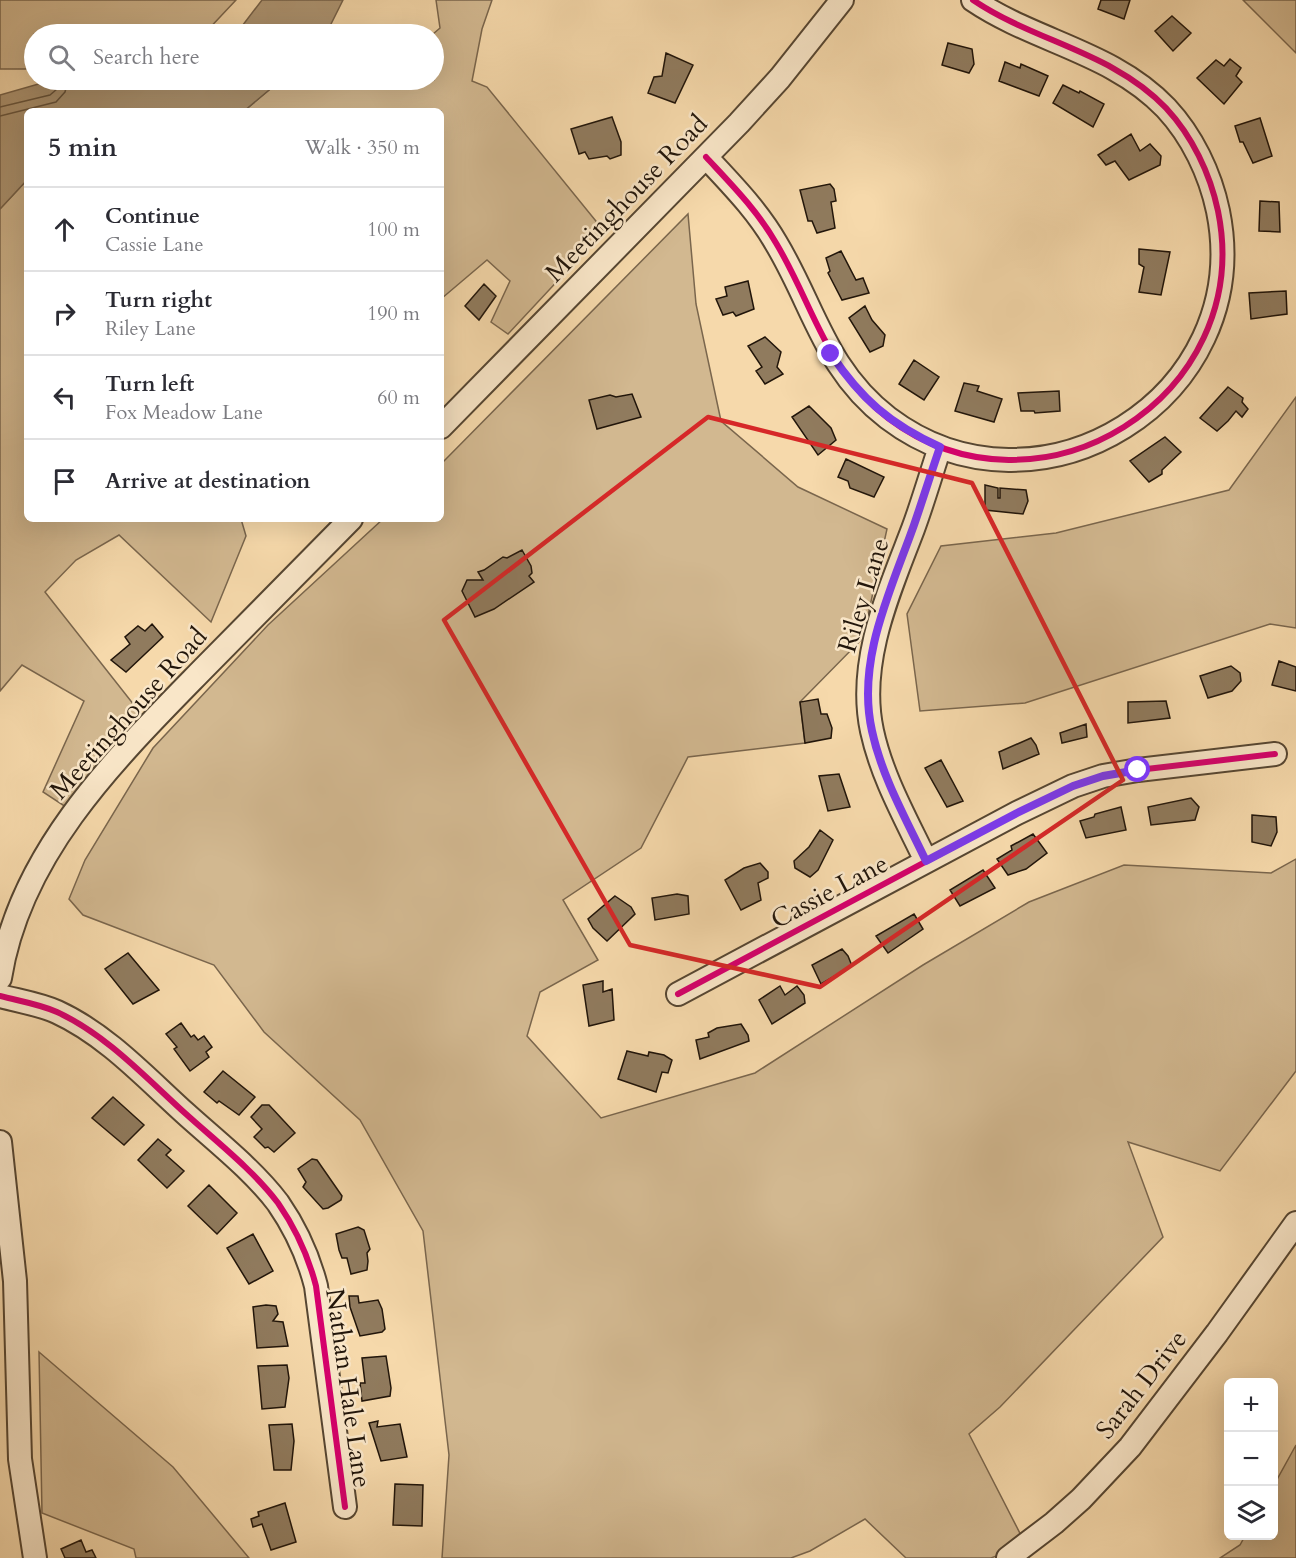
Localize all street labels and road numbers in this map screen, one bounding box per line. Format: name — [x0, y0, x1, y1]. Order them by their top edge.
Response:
street label: Meetinghouse Road — [537, 107, 716, 290]
street label: Riley Lane — [829, 534, 897, 657]
street label: Meetinghouse Road — [42, 620, 215, 807]
street label: Cassie Lane — [764, 846, 894, 937]
street label: Nathan Hale Lane — [317, 1286, 380, 1490]
street label: Sarah Drive — [1088, 1323, 1195, 1446]

